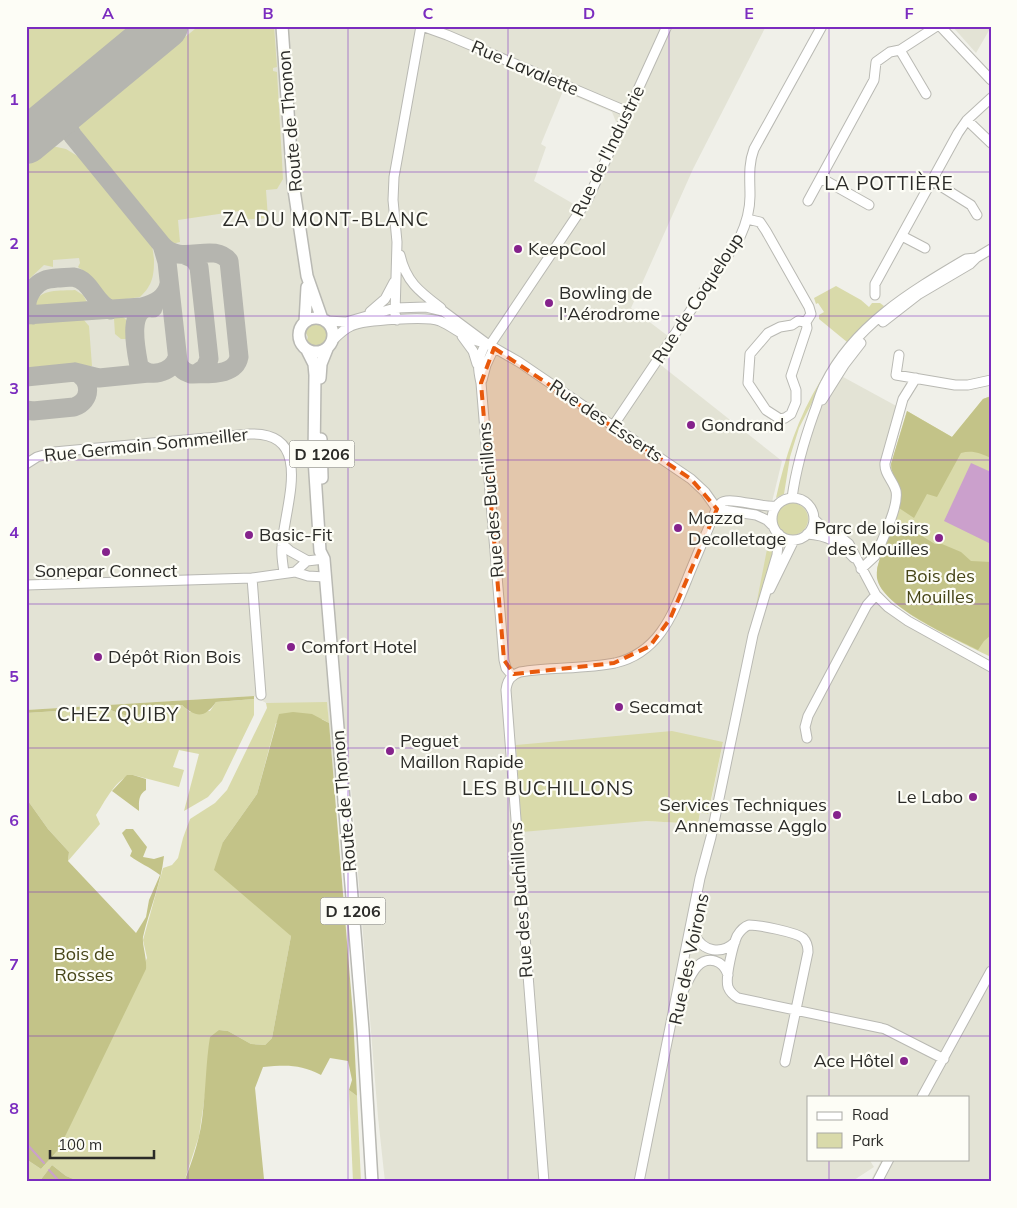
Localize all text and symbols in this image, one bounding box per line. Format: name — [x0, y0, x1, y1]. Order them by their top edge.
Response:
text: A — [102, 3, 114, 23]
text: B — [262, 3, 274, 23]
text: C — [423, 3, 434, 23]
text: D — [583, 3, 595, 23]
text: E — [744, 3, 754, 23]
text: F — [904, 3, 914, 23]
street label: Rue Lavalette — [468, 35, 582, 100]
street label: Route de Thonon — [272, 49, 307, 193]
street label: Rue de l'Industrie — [566, 81, 649, 220]
text: 1 — [9, 89, 19, 109]
district label: LA POTTIÈRE — [824, 171, 954, 195]
district label: ZA DU MONT-BLANC — [222, 207, 430, 231]
street label: Rue de Coqueloup — [647, 228, 748, 367]
text: 2 — [9, 233, 19, 253]
place label: KeepCool — [528, 237, 606, 260]
marker: KeepCool — [512, 243, 524, 255]
place label: Bowling de l'Aérodrome — [559, 281, 660, 325]
marker: Bowling de l'Aérodrome — [543, 297, 555, 309]
street label: Rue des Esserts — [545, 374, 667, 467]
text: 3 — [9, 378, 19, 398]
place label: Gondrand — [701, 413, 784, 436]
marker: Gondrand — [685, 419, 697, 431]
street label: Rue des Buchillons — [472, 421, 509, 579]
street label: Rue Germain Sommeiller — [43, 422, 250, 467]
road number: D 1206 — [290, 440, 354, 468]
place label: Mazza Decolletage — [688, 506, 786, 550]
place label: Parc de loisirs des Mouilles — [814, 516, 929, 560]
text: 4 — [9, 522, 19, 542]
marker: Mazza Decolletage — [672, 522, 684, 534]
place label: Basic-Fit — [259, 523, 332, 546]
marker: Basic-Fit — [243, 529, 255, 541]
marker: Parc de loisirs des Mouilles — [933, 532, 945, 544]
marker: Sonepar Connect — [100, 546, 112, 558]
place label: Sonepar Connect — [35, 559, 177, 582]
park label: Bois des Mouilles — [905, 564, 975, 608]
place label: Comfort Hotel — [301, 635, 417, 658]
marker: Comfort Hotel — [285, 641, 297, 653]
place label: Dépôt Rion Bois — [108, 645, 241, 668]
marker: Dépôt Rion Bois — [92, 651, 104, 663]
text: 5 — [9, 666, 19, 686]
place label: Secamat — [629, 695, 703, 718]
marker: Secamat — [613, 701, 625, 713]
district label: CHEZ QUIBY — [57, 702, 179, 726]
street label: Route de Thonon — [326, 729, 361, 873]
place label: Peguet Maillon Rapide — [400, 729, 524, 773]
marker: Peguet Maillon Rapide — [384, 745, 396, 757]
district label: LES BUCHILLONS — [462, 776, 634, 800]
place label: Le Labo — [897, 785, 963, 808]
marker: Le Labo — [967, 791, 979, 803]
place label: Services Techniques Annemasse Agglo — [659, 793, 827, 837]
marker: Services Techniques Annemasse Agglo — [831, 809, 843, 821]
text: 6 — [9, 810, 19, 830]
street label: Rue des Buchillons — [504, 821, 537, 979]
street label: Rue des Voirons — [663, 891, 714, 1027]
road number: D 1206 — [320, 898, 386, 924]
park label: Bois de Rosses — [53, 942, 115, 986]
text: 7 — [9, 954, 19, 974]
place label: Ace Hôtel — [813, 1049, 894, 1072]
marker: Ace Hôtel — [898, 1055, 910, 1067]
legend — [807, 1096, 970, 1160]
text: 8 — [9, 1098, 19, 1118]
text: Road — [852, 1105, 889, 1124]
scale bar — [50, 1128, 154, 1160]
text: Park — [852, 1131, 884, 1150]
text: 100 m — [58, 1135, 102, 1154]

